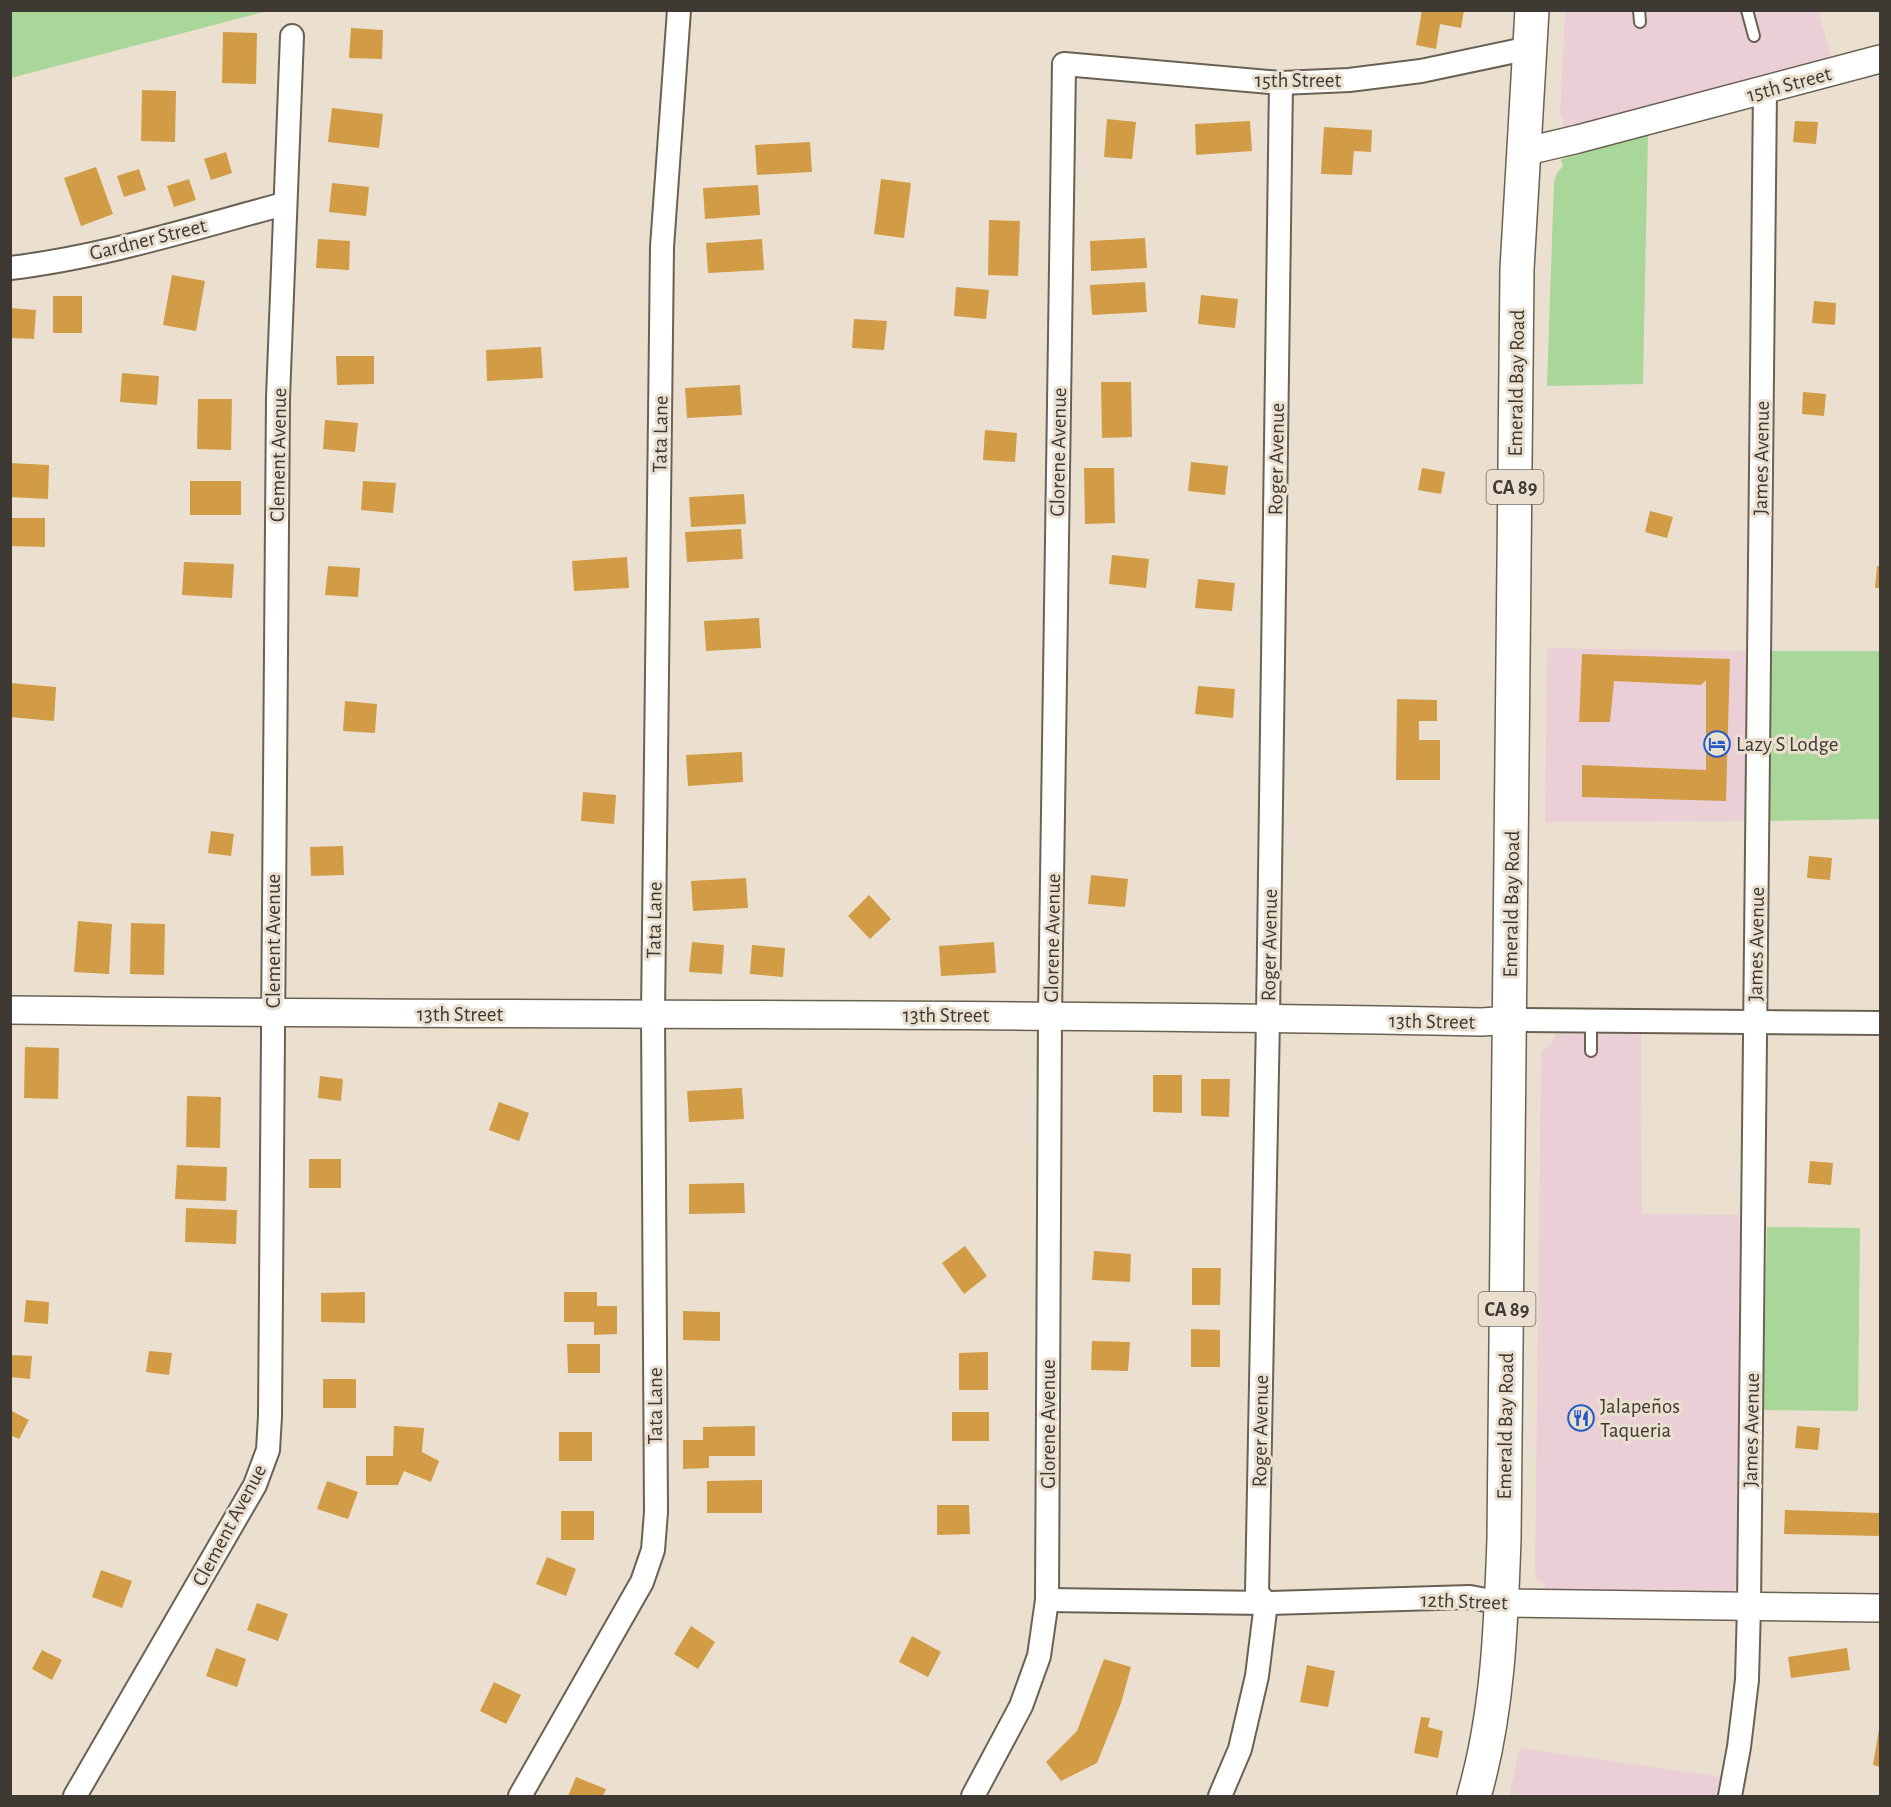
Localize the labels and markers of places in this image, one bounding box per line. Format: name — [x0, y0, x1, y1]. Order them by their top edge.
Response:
hotel icon: Lazy S Lodge — [1702, 729, 1732, 759]
place label: Lazy S Lodge — [1736, 734, 1838, 755]
place label: Jalapeños Taqueria — [1600, 1396, 1680, 1441]
restaurant icon: Jalapeños Taqueria — [1566, 1403, 1596, 1433]

